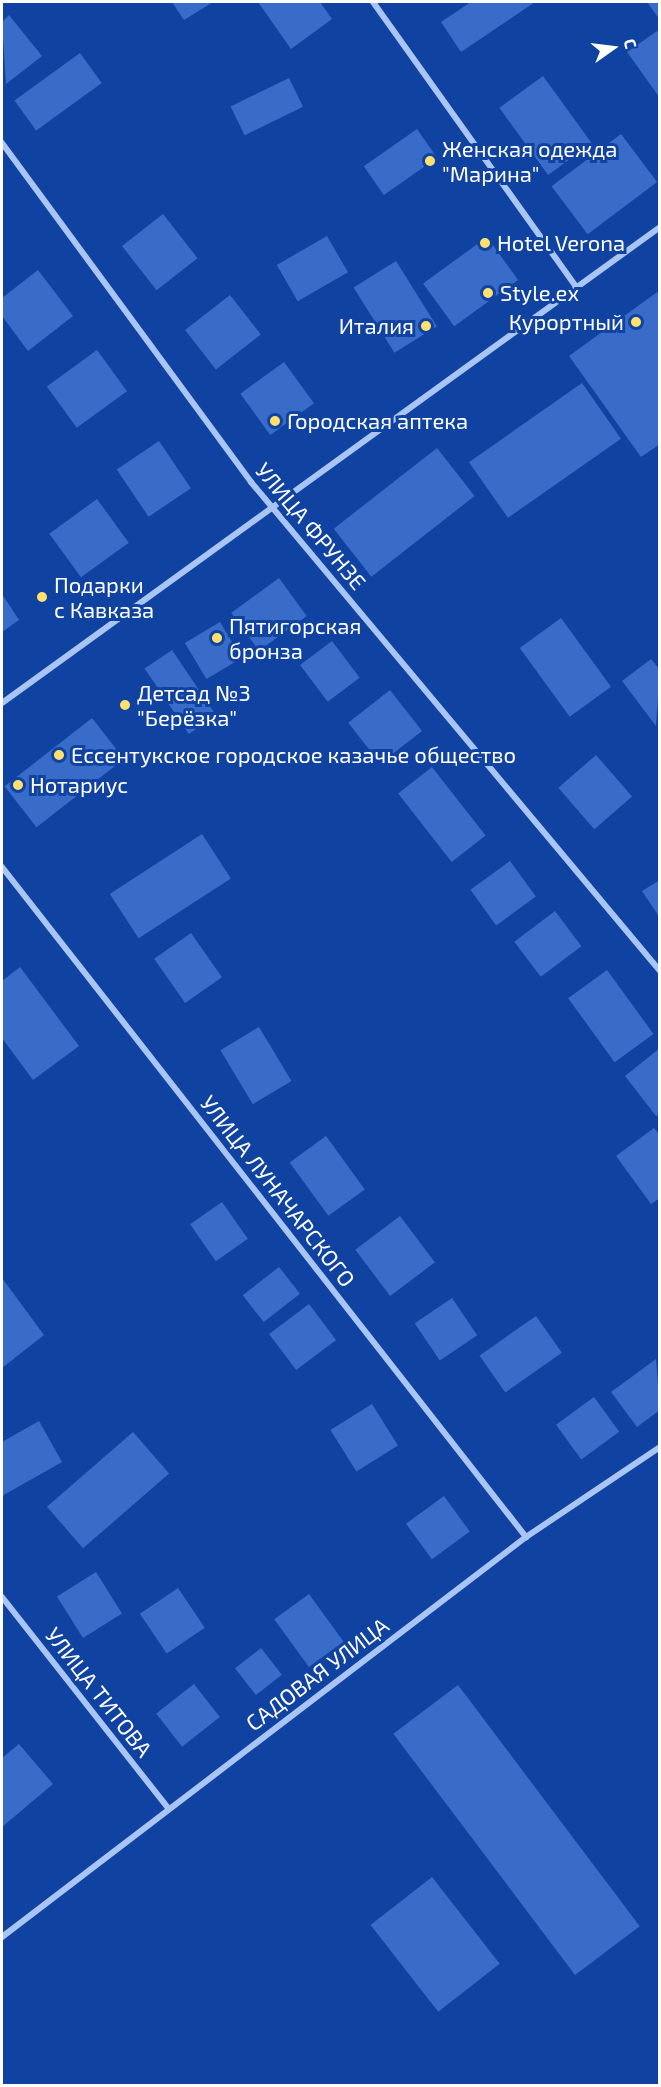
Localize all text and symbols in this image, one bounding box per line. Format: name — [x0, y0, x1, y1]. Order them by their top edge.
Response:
north arrow — [583, 18, 643, 78]
text: С — [621, 37, 641, 50]
place label: Женская одежда "Марина" — [442, 135, 617, 186]
marker: Женская одежда "Марина" — [423, 154, 437, 168]
place label: Hotel Verona — [497, 230, 626, 256]
marker: Hotel Verona — [478, 236, 492, 250]
place label: Style.ex — [500, 280, 579, 306]
marker: Style.ex — [481, 286, 495, 300]
place label: Курортный — [509, 309, 624, 335]
place label: Италия — [339, 313, 414, 339]
marker: Курортный — [629, 315, 643, 329]
marker: Италия — [419, 319, 433, 333]
place label: Городская аптека — [287, 408, 468, 434]
marker: Городская аптека — [268, 414, 282, 428]
street label: УЛИЦА ФРУНЗЕ — [250, 457, 372, 595]
place label: Подарки с Кавказа — [54, 571, 154, 622]
marker: Подарки с Кавказа — [35, 590, 49, 604]
place label: Пятигорская бронза — [229, 612, 361, 664]
marker: Пятигорская бронза — [210, 631, 224, 645]
place label: Детсад №3 "Берёзка" — [137, 679, 251, 730]
marker: Детсад №3 "Берёзка" — [118, 698, 132, 712]
place label: Ессентукское городское казачье общество — [71, 742, 516, 768]
marker: Ессентукское городское казачье общество — [52, 748, 66, 762]
place label: Нотариус — [30, 772, 128, 798]
marker: Нотариус — [11, 778, 25, 792]
street label: УЛИЦА ЛУНАЧАРСКОГО — [195, 1090, 361, 1292]
street label: САДОВАЯ УЛИЦА — [241, 1612, 393, 1736]
street label: УЛИЦА ТИТОВА — [40, 1622, 158, 1762]

